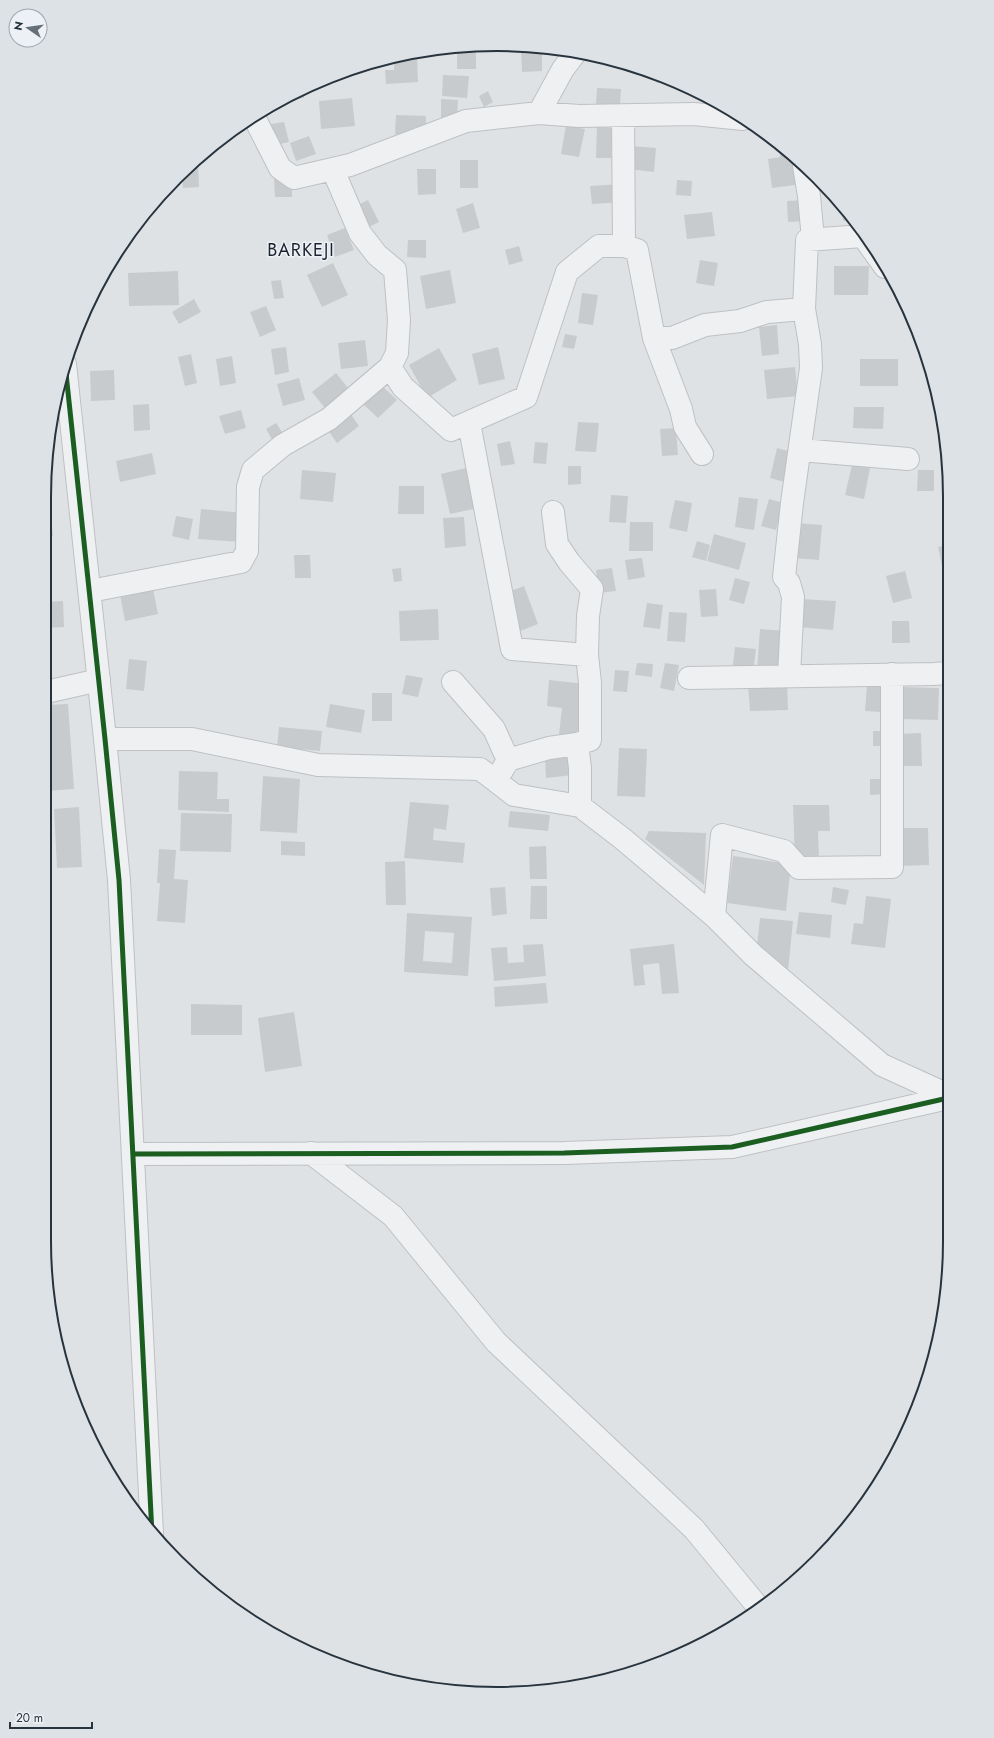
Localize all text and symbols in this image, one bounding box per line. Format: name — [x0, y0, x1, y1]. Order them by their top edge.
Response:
north arrow — [8, 8, 48, 48]
text: N — [9, 20, 27, 32]
district label: BARKEJI — [267, 237, 335, 263]
scale bar — [10, 1704, 92, 1730]
text: 20 m — [16, 1709, 43, 1727]

